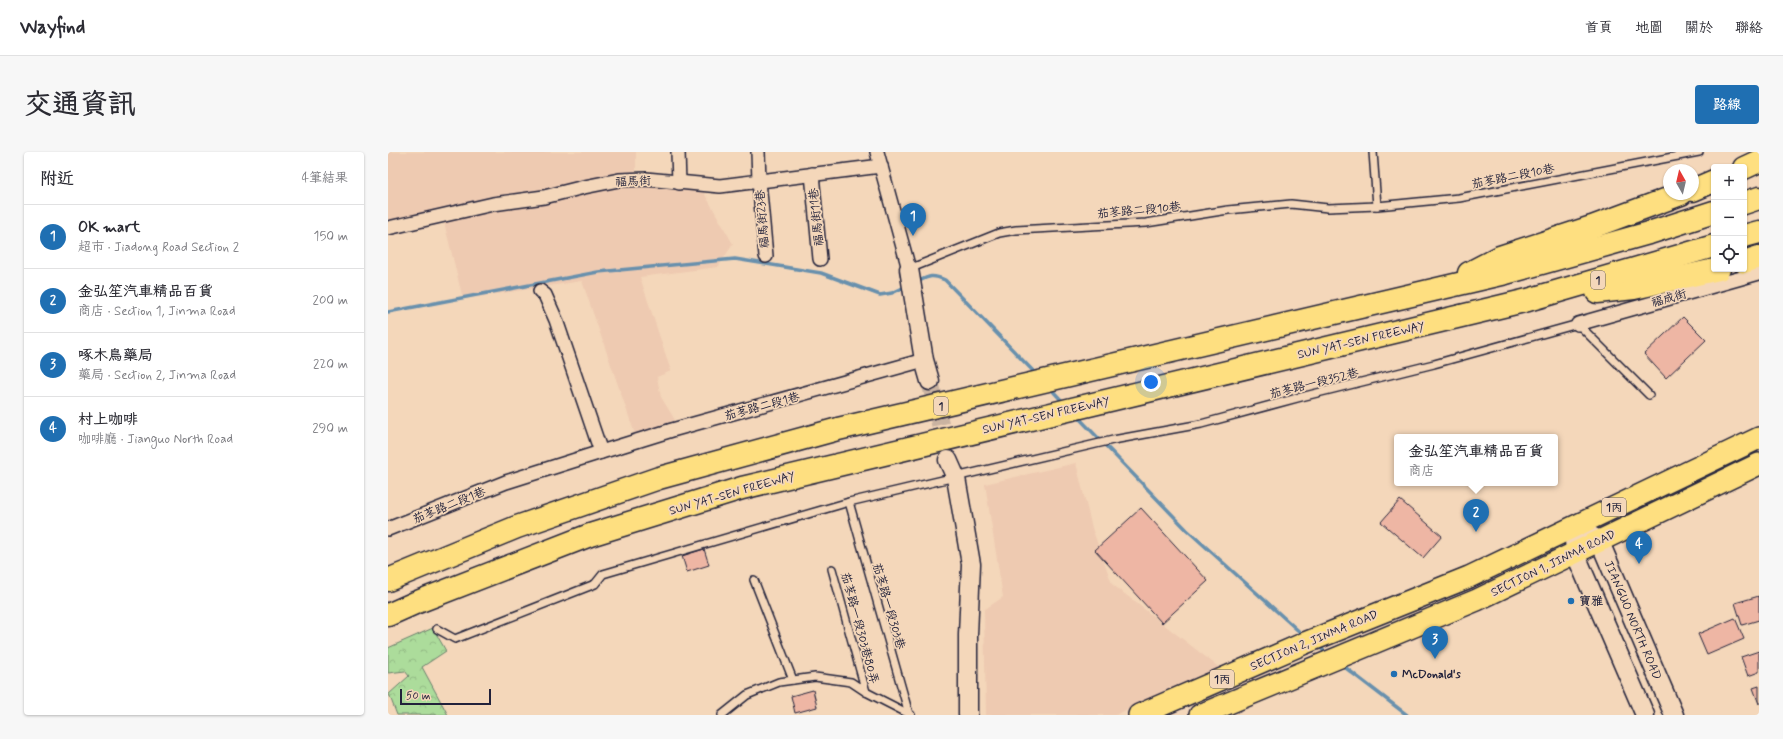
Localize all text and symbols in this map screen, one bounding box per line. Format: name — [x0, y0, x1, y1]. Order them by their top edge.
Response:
text: Wayfind — [20, 15, 85, 40]
text: 首頁 — [1585, 19, 1613, 37]
text: 地圖 — [1635, 19, 1663, 37]
text: 關於 — [1685, 19, 1713, 37]
text: 聯絡 — [1735, 19, 1763, 37]
button: 路線 — [1695, 85, 1759, 124]
text: 交通資訊 — [24, 87, 136, 124]
street label: 茄苳路二段10巷 — [1470, 161, 1556, 193]
north arrow — [1663, 164, 1699, 200]
map controls — [1711, 164, 1747, 272]
button: + — [1711, 164, 1747, 200]
text: 附近 — [40, 168, 74, 190]
text: 4筆結果 — [301, 170, 348, 187]
street label: 福馬街 — [615, 173, 651, 191]
street label: 福馬街11巷 — [806, 187, 828, 247]
street label: 福馬街23巷 — [752, 189, 774, 249]
street label: 茄苳路二段10巷 — [1096, 199, 1182, 223]
button: − — [1711, 200, 1747, 236]
pin: 1 — [900, 203, 926, 236]
text: OK mart — [78, 218, 140, 238]
text: 1 — [50, 228, 56, 245]
text: 150 m — [314, 228, 348, 245]
button: locate — [1711, 236, 1747, 272]
text: 超市 · Jiadong Road Section 2 — [78, 239, 239, 256]
road number: 1 — [1591, 271, 1605, 289]
text: 金弘笙汽車精品百貨 — [78, 282, 213, 302]
street label: 福成街 — [1650, 286, 1689, 312]
text: 2 — [50, 292, 56, 309]
text: 200 m — [313, 292, 348, 309]
text: 商店 · Section 1, Jinma Road — [78, 303, 236, 320]
street label: SUN YAT-SEN FREEWAY — [1296, 318, 1427, 363]
text: 啄木鳥藥局 — [78, 346, 153, 366]
text: 3 — [50, 356, 56, 373]
text: 220 m — [313, 356, 348, 373]
street label: 茄苳路一段352巷 — [1268, 365, 1360, 403]
text: 藥局 · Section 2, Jinma Road — [78, 367, 236, 384]
your location — [1141, 372, 1161, 392]
street label: 茄苳路二段1巷 — [723, 389, 802, 425]
street label: SUN YAT-SEN FREEWAY — [981, 393, 1112, 438]
road number: 1 — [934, 397, 948, 415]
text: 村上咖啡 — [78, 410, 138, 430]
text: 4 — [49, 420, 57, 437]
text: 290 m — [312, 420, 348, 437]
text: 咖啡廳 · Jianguo North Road — [78, 431, 233, 448]
popup — [1394, 434, 1558, 486]
text: 金弘笙汽車精品百貨 — [1408, 442, 1544, 462]
text: 商店 — [1408, 463, 1435, 480]
street label: SUN YAT-SEN FREEWAY — [668, 468, 797, 520]
street label: 茄苳路二段1巷 — [411, 484, 488, 528]
road number: 1丙 — [1602, 498, 1626, 516]
pin: 2 — [1463, 499, 1489, 532]
street label: SECTION 1, JINMA ROAD — [1488, 527, 1619, 601]
pin: 4 — [1626, 531, 1652, 564]
street label: JIANGUO NORTH ROAD — [1600, 558, 1664, 682]
street label: 茄苳路一段303巷 — [868, 561, 908, 651]
street label: 茄苳路一段303巷80弄 — [836, 571, 882, 686]
place label: 寶雅 — [1579, 594, 1604, 610]
marker: 寶雅 — [1566, 596, 1576, 606]
street label: SECTION 2, JINMA ROAD — [1248, 607, 1381, 675]
pin: 3 — [1422, 626, 1448, 659]
place label: McDonald's — [1402, 667, 1462, 683]
marker: McDonald's — [1389, 669, 1399, 679]
road number: 1丙 — [1210, 670, 1234, 688]
scale bar — [400, 687, 491, 706]
text: 50 m — [406, 689, 431, 703]

